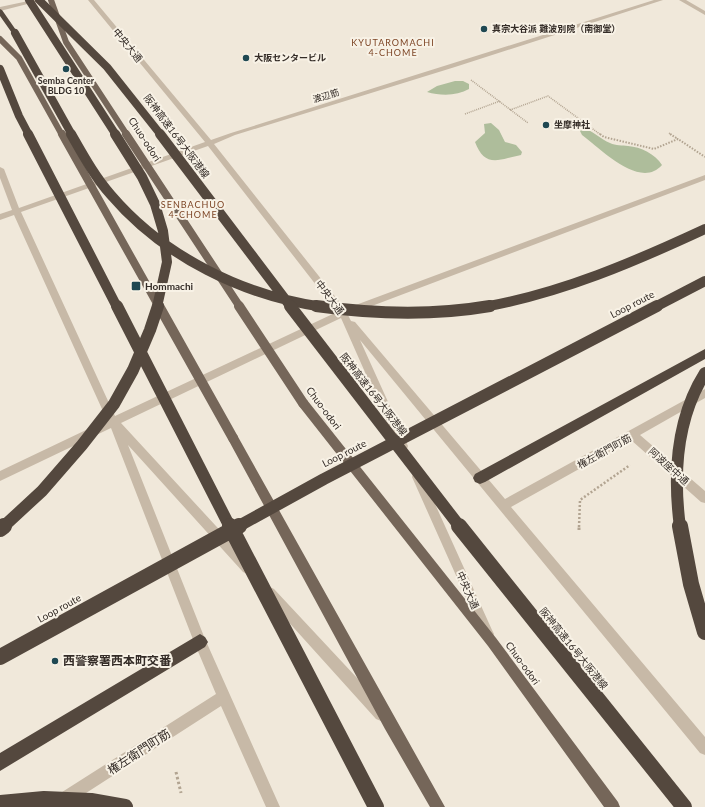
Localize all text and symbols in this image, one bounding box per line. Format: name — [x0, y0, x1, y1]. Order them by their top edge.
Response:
place label: 真宗大谷派 難波別院（南御堂） — [492, 23, 620, 34]
marker: 真宗大谷派 難波別院（南御堂） — [479, 24, 489, 34]
street label: 中央大通 — [111, 26, 145, 64]
district label: KYUTAROMACHI 4-CHOME — [351, 37, 435, 58]
place label: 大阪センタービル — [254, 52, 326, 63]
marker: 大阪センタービル — [241, 53, 251, 63]
marker: Semba Center BLDG 10 — [61, 64, 71, 74]
place label: Semba Center BLDG 10 — [38, 75, 95, 96]
street label: 渡辺筋 — [311, 86, 340, 105]
street label: 阪神高速16号大阪港線 — [142, 92, 212, 180]
street label: Chuo-odori — [126, 115, 164, 163]
place label: 坐摩神社 — [554, 119, 590, 130]
marker: 坐摩神社 — [541, 120, 551, 130]
district label: SENBACHUO 4-CHOME — [161, 199, 225, 220]
street label: 中央大通 — [313, 277, 347, 317]
marker: Hommachi — [130, 280, 142, 292]
place label: Hommachi — [145, 280, 194, 292]
street label: Loop route — [608, 288, 656, 320]
street label: 阪神高速16号大阪港線 — [338, 350, 410, 438]
street label: Chuo-odori — [304, 384, 344, 432]
street label: 権左衛門町筋 — [575, 431, 633, 471]
street label: Loop route — [320, 437, 368, 469]
street label: 阿波座中通 — [646, 445, 692, 487]
street label: 中央大通 — [454, 569, 482, 611]
street label: Loop route — [35, 591, 83, 625]
street label: 阪神高速16号大阪港線 — [537, 605, 611, 691]
street label: Chuo-odori — [503, 639, 543, 687]
place label: 西警察署西本町交番 — [63, 653, 172, 668]
marker: 西警察署西本町交番 — [50, 656, 60, 666]
street label: 権左衛門町筋 — [104, 726, 173, 777]

